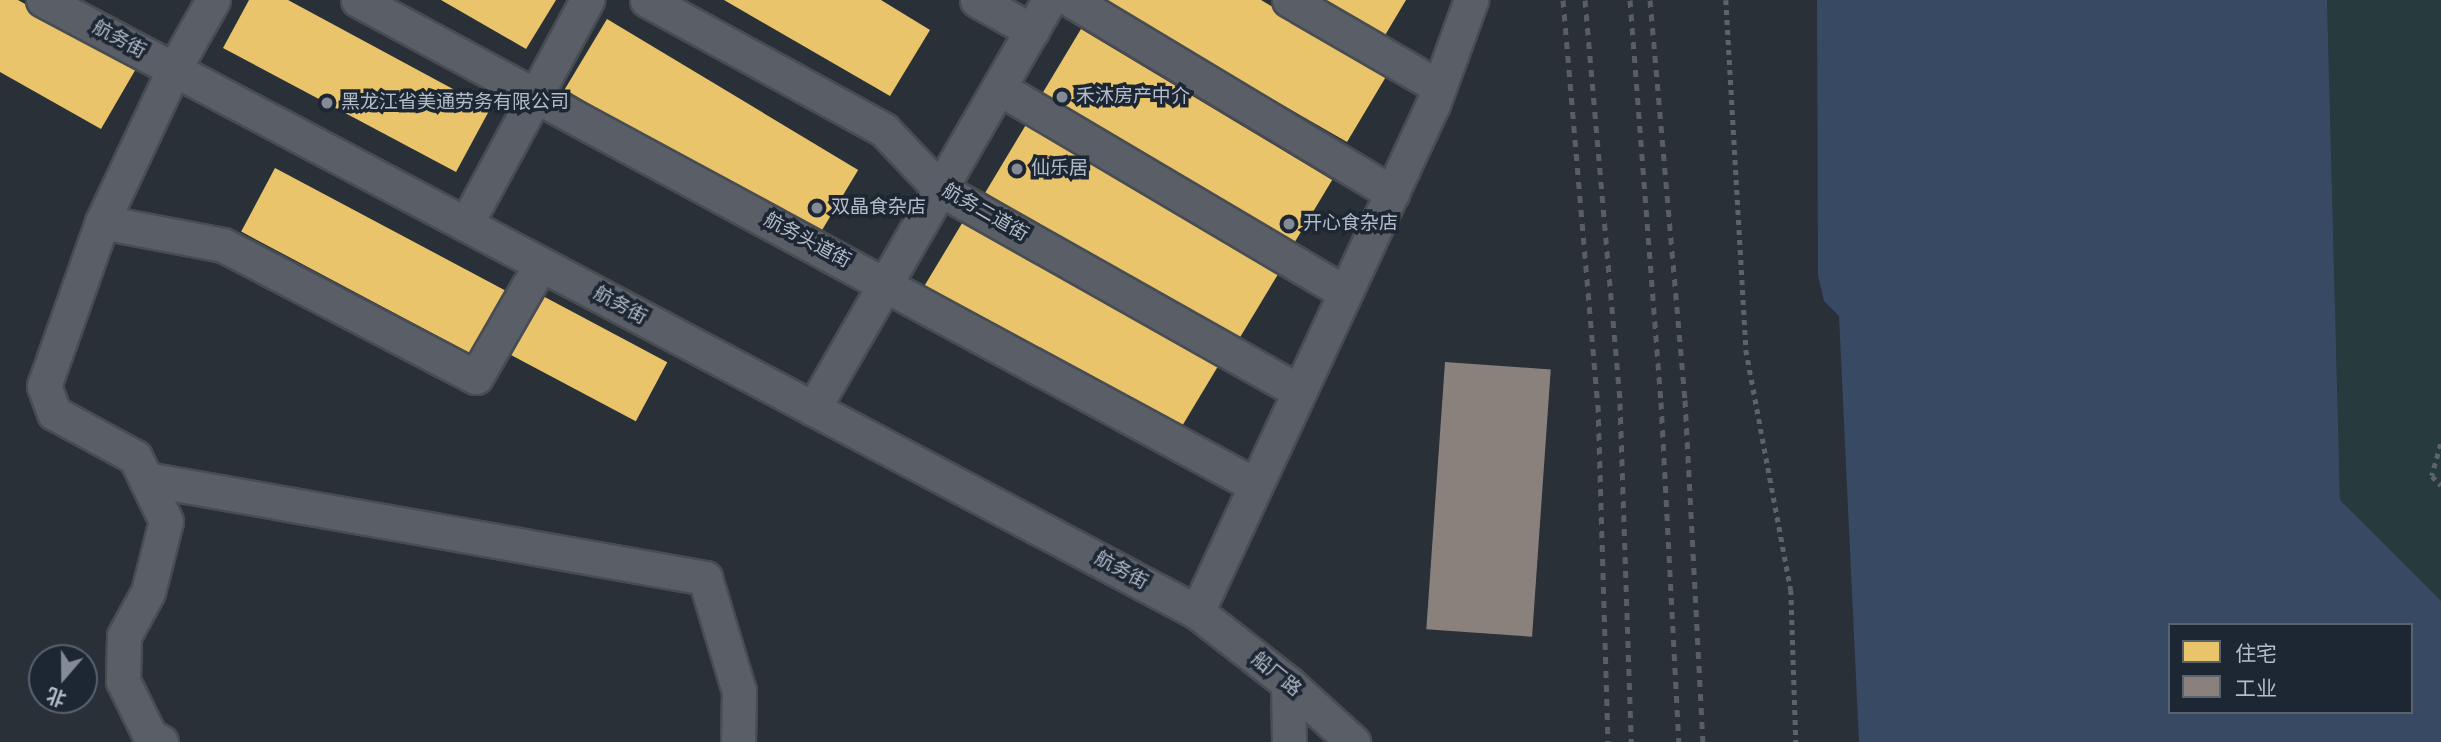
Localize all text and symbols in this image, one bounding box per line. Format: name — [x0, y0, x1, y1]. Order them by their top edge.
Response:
street label: 航务街 — [88, 17, 150, 63]
place label: 禾沐房产中介 — [1076, 86, 1190, 108]
marker: 禾沐房产中介 — [1054, 89, 1070, 105]
place label: 黑龙江省美通劳务有限公司 — [341, 92, 569, 114]
marker: 黑龙江省美通劳务有限公司 — [319, 95, 335, 111]
place label: 仙乐居 — [1031, 158, 1088, 180]
marker: 仙乐居 — [1009, 161, 1025, 177]
street label: 航务二道街 — [938, 179, 1032, 247]
place label: 双晶食杂店 — [831, 197, 926, 219]
marker: 双晶食杂店 — [809, 200, 825, 216]
street label: 航务头道街 — [760, 209, 854, 273]
place label: 开心食杂店 — [1303, 213, 1398, 235]
marker: 开心食杂店 — [1281, 216, 1297, 232]
street label: 航务街 — [589, 283, 651, 329]
street label: 航务街 — [1090, 548, 1152, 594]
legend — [2168, 623, 2413, 714]
text: 住宅 — [2235, 642, 2277, 666]
north arrow — [28, 644, 98, 714]
street label: 船厂路 — [1247, 648, 1305, 702]
text: 工业 — [2235, 677, 2277, 701]
text: 北 — [44, 683, 69, 710]

